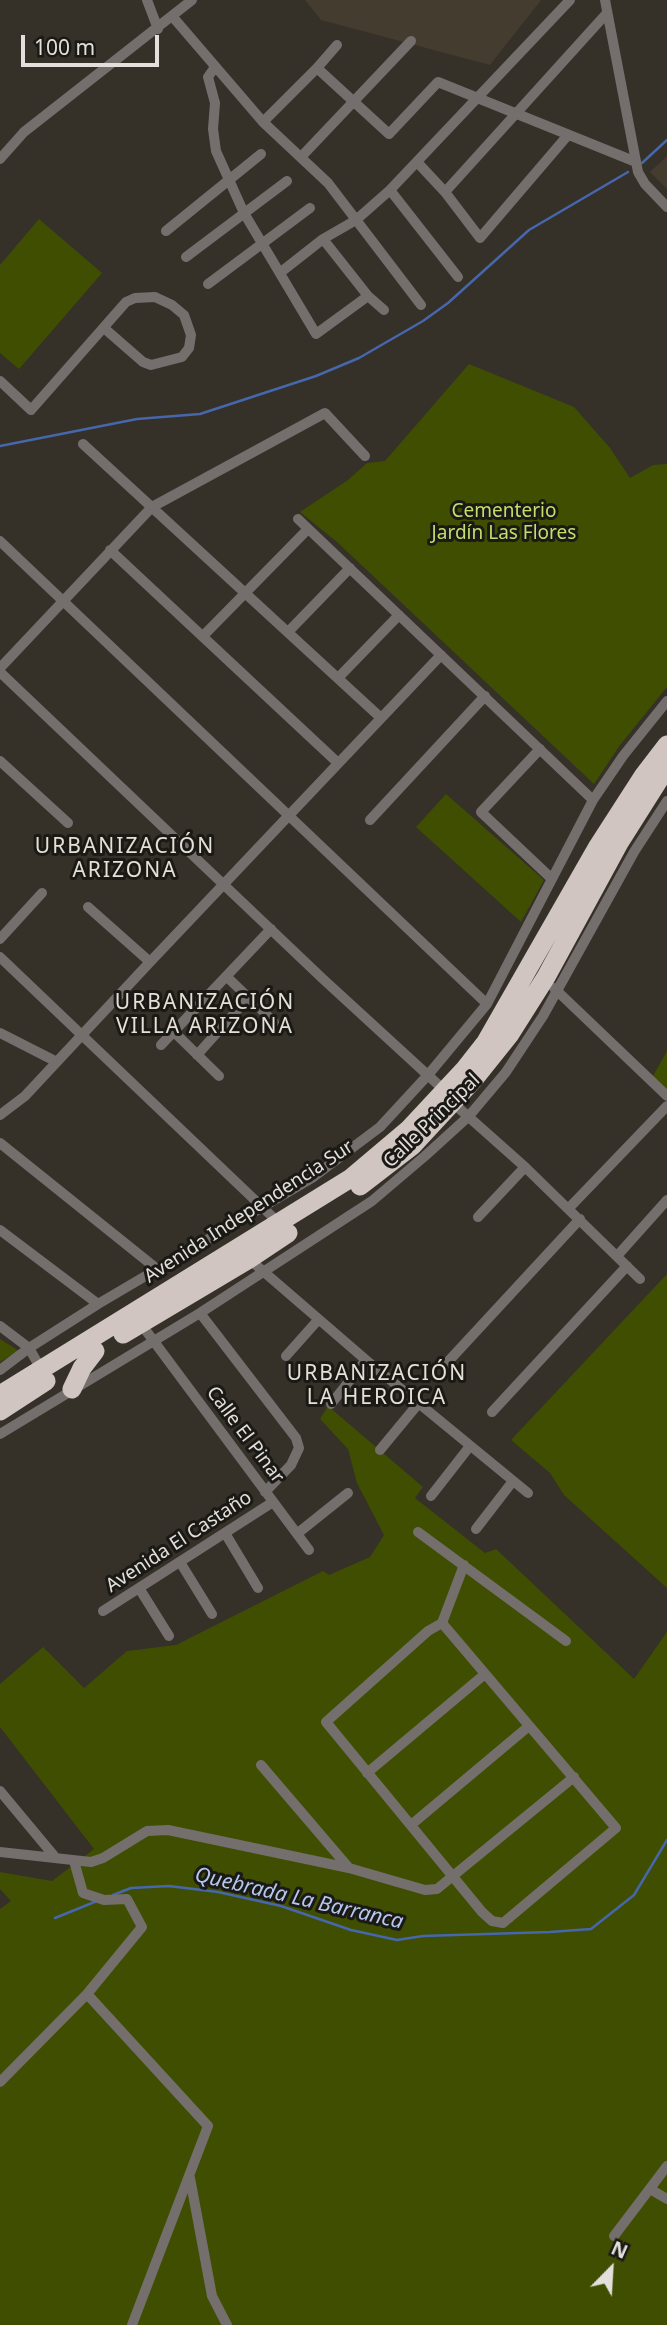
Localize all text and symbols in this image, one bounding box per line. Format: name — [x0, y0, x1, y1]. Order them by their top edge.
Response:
scale bar — [24, 21, 163, 65]
text: 100 m — [34, 33, 95, 61]
park label: Cementerio Jardín Las Flores — [432, 501, 576, 545]
district label: URBANIZACIÓN ARIZONA — [36, 834, 214, 884]
district label: URBANIZACIÓN VILLA ARIZONA — [116, 990, 294, 1040]
street label: Calle Principal — [379, 1069, 485, 1173]
street label: Avenida Independencia Sur — [140, 1136, 358, 1288]
district label: URBANIZACIÓN LA HEROICA — [288, 1361, 466, 1411]
street label: Calle El Pinar — [201, 1382, 289, 1488]
street label: Avenida El Castaño — [102, 1486, 256, 1598]
water label: Quebrada La Barranca — [192, 1863, 406, 1935]
north arrow — [576, 2234, 646, 2304]
text: N — [607, 2235, 632, 2265]

